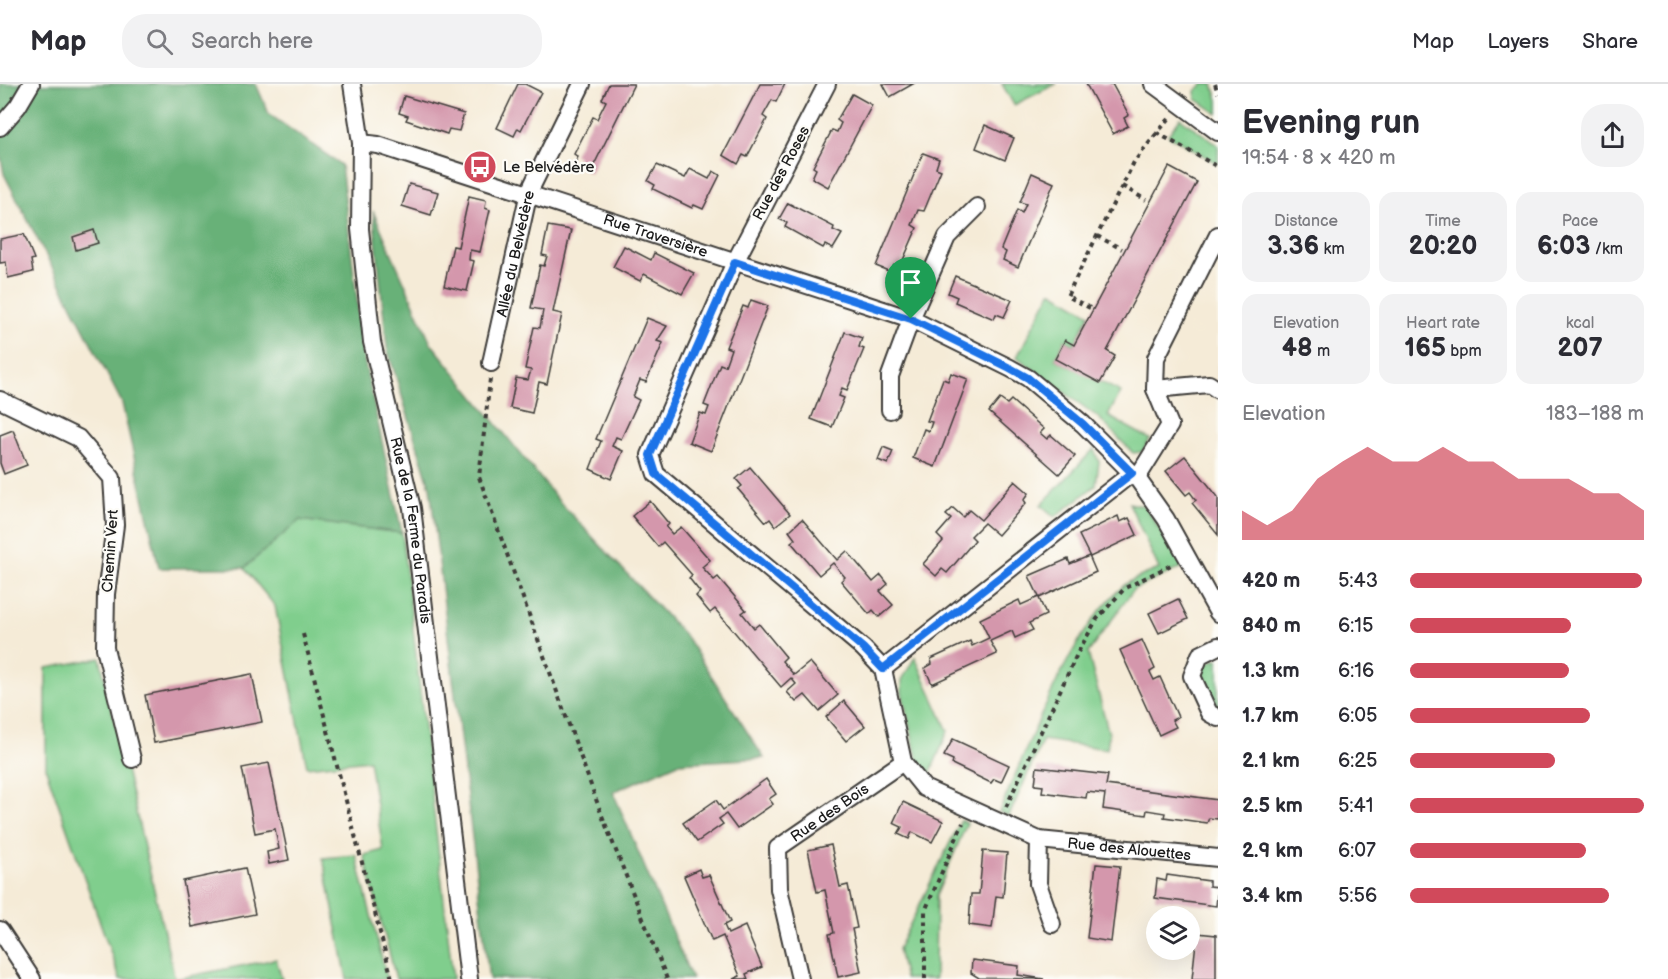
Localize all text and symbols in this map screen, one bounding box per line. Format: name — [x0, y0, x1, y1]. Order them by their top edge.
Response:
search box — [122, 14, 542, 68]
text: Map — [30, 25, 86, 58]
icon: search — [143, 25, 176, 58]
text: Search here — [191, 28, 313, 55]
text: Map — [1412, 29, 1454, 54]
text: Layers — [1487, 29, 1549, 54]
text: Share — [1582, 29, 1638, 54]
text: Evening run — [1242, 103, 1420, 143]
button: share — [1581, 104, 1644, 167]
street label: Rue des Roses — [749, 122, 814, 224]
text: 19:54 · 8 × 420 m — [1242, 146, 1395, 170]
bus stop icon: Le Belvédère — [462, 149, 498, 185]
place label: Le Belvédère — [503, 158, 594, 177]
street label: Allée du Belvédère — [493, 189, 539, 319]
street label: Rue Traversière — [601, 210, 710, 262]
text: Distance — [1274, 212, 1338, 231]
text: Time — [1425, 212, 1461, 231]
text: Pace — [1562, 212, 1598, 231]
text: 3.36 — [1267, 231, 1319, 262]
text: 20:20 — [1409, 231, 1477, 262]
text: 6:03 — [1537, 231, 1590, 262]
text: km — [1319, 240, 1345, 259]
text: /km — [1590, 240, 1623, 259]
pin — [885, 257, 936, 319]
icon: arrive — [894, 266, 927, 299]
text: Elevation — [1273, 314, 1339, 333]
text: Heart rate — [1406, 314, 1480, 333]
text: kcal — [1566, 314, 1594, 333]
text: 48 — [1282, 333, 1313, 364]
text: 165 — [1404, 333, 1446, 364]
text: 207 — [1557, 333, 1603, 364]
text: m — [1313, 342, 1330, 361]
text: bpm — [1446, 342, 1482, 361]
text: Elevation — [1242, 402, 1325, 426]
text: 183–188 m — [1546, 402, 1644, 426]
street label: Rue de la Ferme du Paradis — [385, 435, 435, 625]
street label: Chemin Vert — [98, 509, 123, 593]
text: 420 m — [1242, 569, 1300, 593]
text: 5:43 — [1338, 569, 1378, 593]
text: 840 m — [1242, 614, 1301, 638]
text: 6:15 — [1338, 614, 1373, 638]
text: 1.3 km — [1242, 659, 1299, 683]
text: 6:16 — [1338, 659, 1374, 683]
text: 1.7 km — [1242, 704, 1299, 728]
text: 6:05 — [1338, 704, 1377, 728]
text: 2.1 km — [1242, 749, 1300, 773]
text: 6:25 — [1338, 749, 1378, 773]
street label: Rue des Bois — [787, 779, 873, 847]
text: 2.5 km — [1242, 794, 1303, 818]
text: 5:41 — [1338, 794, 1373, 818]
street label: Rue des Alouettes — [1066, 834, 1192, 865]
text: 2.9 km — [1242, 839, 1303, 863]
text: 6:07 — [1338, 839, 1376, 863]
text: 3.4 km — [1242, 884, 1303, 908]
text: 5:56 — [1338, 884, 1377, 908]
map controls — [1146, 906, 1200, 960]
button: layers — [1146, 906, 1200, 960]

